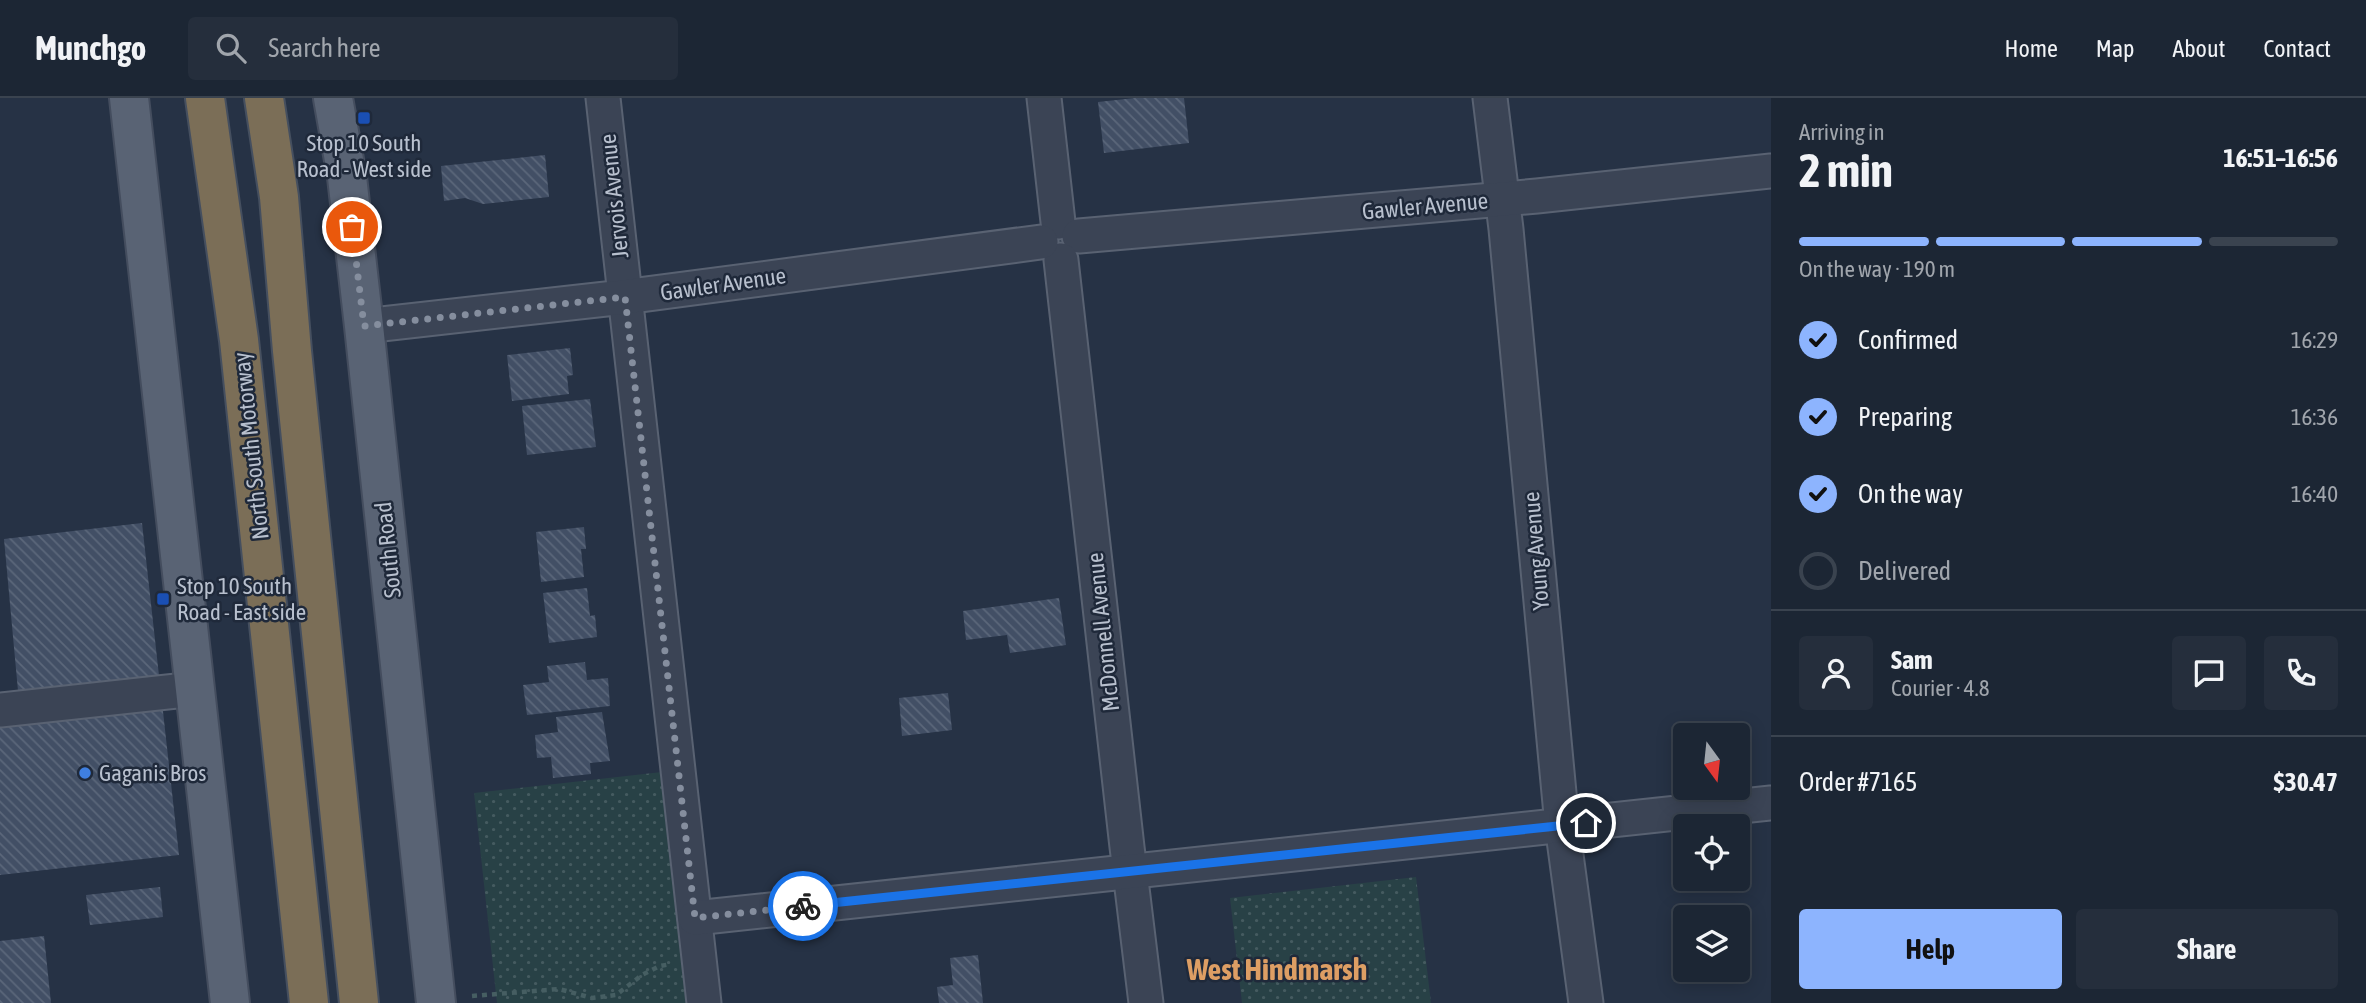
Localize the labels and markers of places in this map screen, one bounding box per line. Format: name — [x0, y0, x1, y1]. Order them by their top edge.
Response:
marker: Stop 10 South Road - West side — [356, 110, 372, 126]
place label: Stop 10 South Road - West side — [296, 130, 432, 182]
pin — [322, 197, 382, 257]
place label: Stop 10 South Road - East side — [177, 573, 306, 625]
marker: Stop 10 South Road - East side — [155, 591, 171, 607]
place label: Gaganis Bros — [99, 760, 206, 786]
marker: Gaganis Bros — [77, 765, 93, 781]
pin — [1556, 793, 1616, 853]

